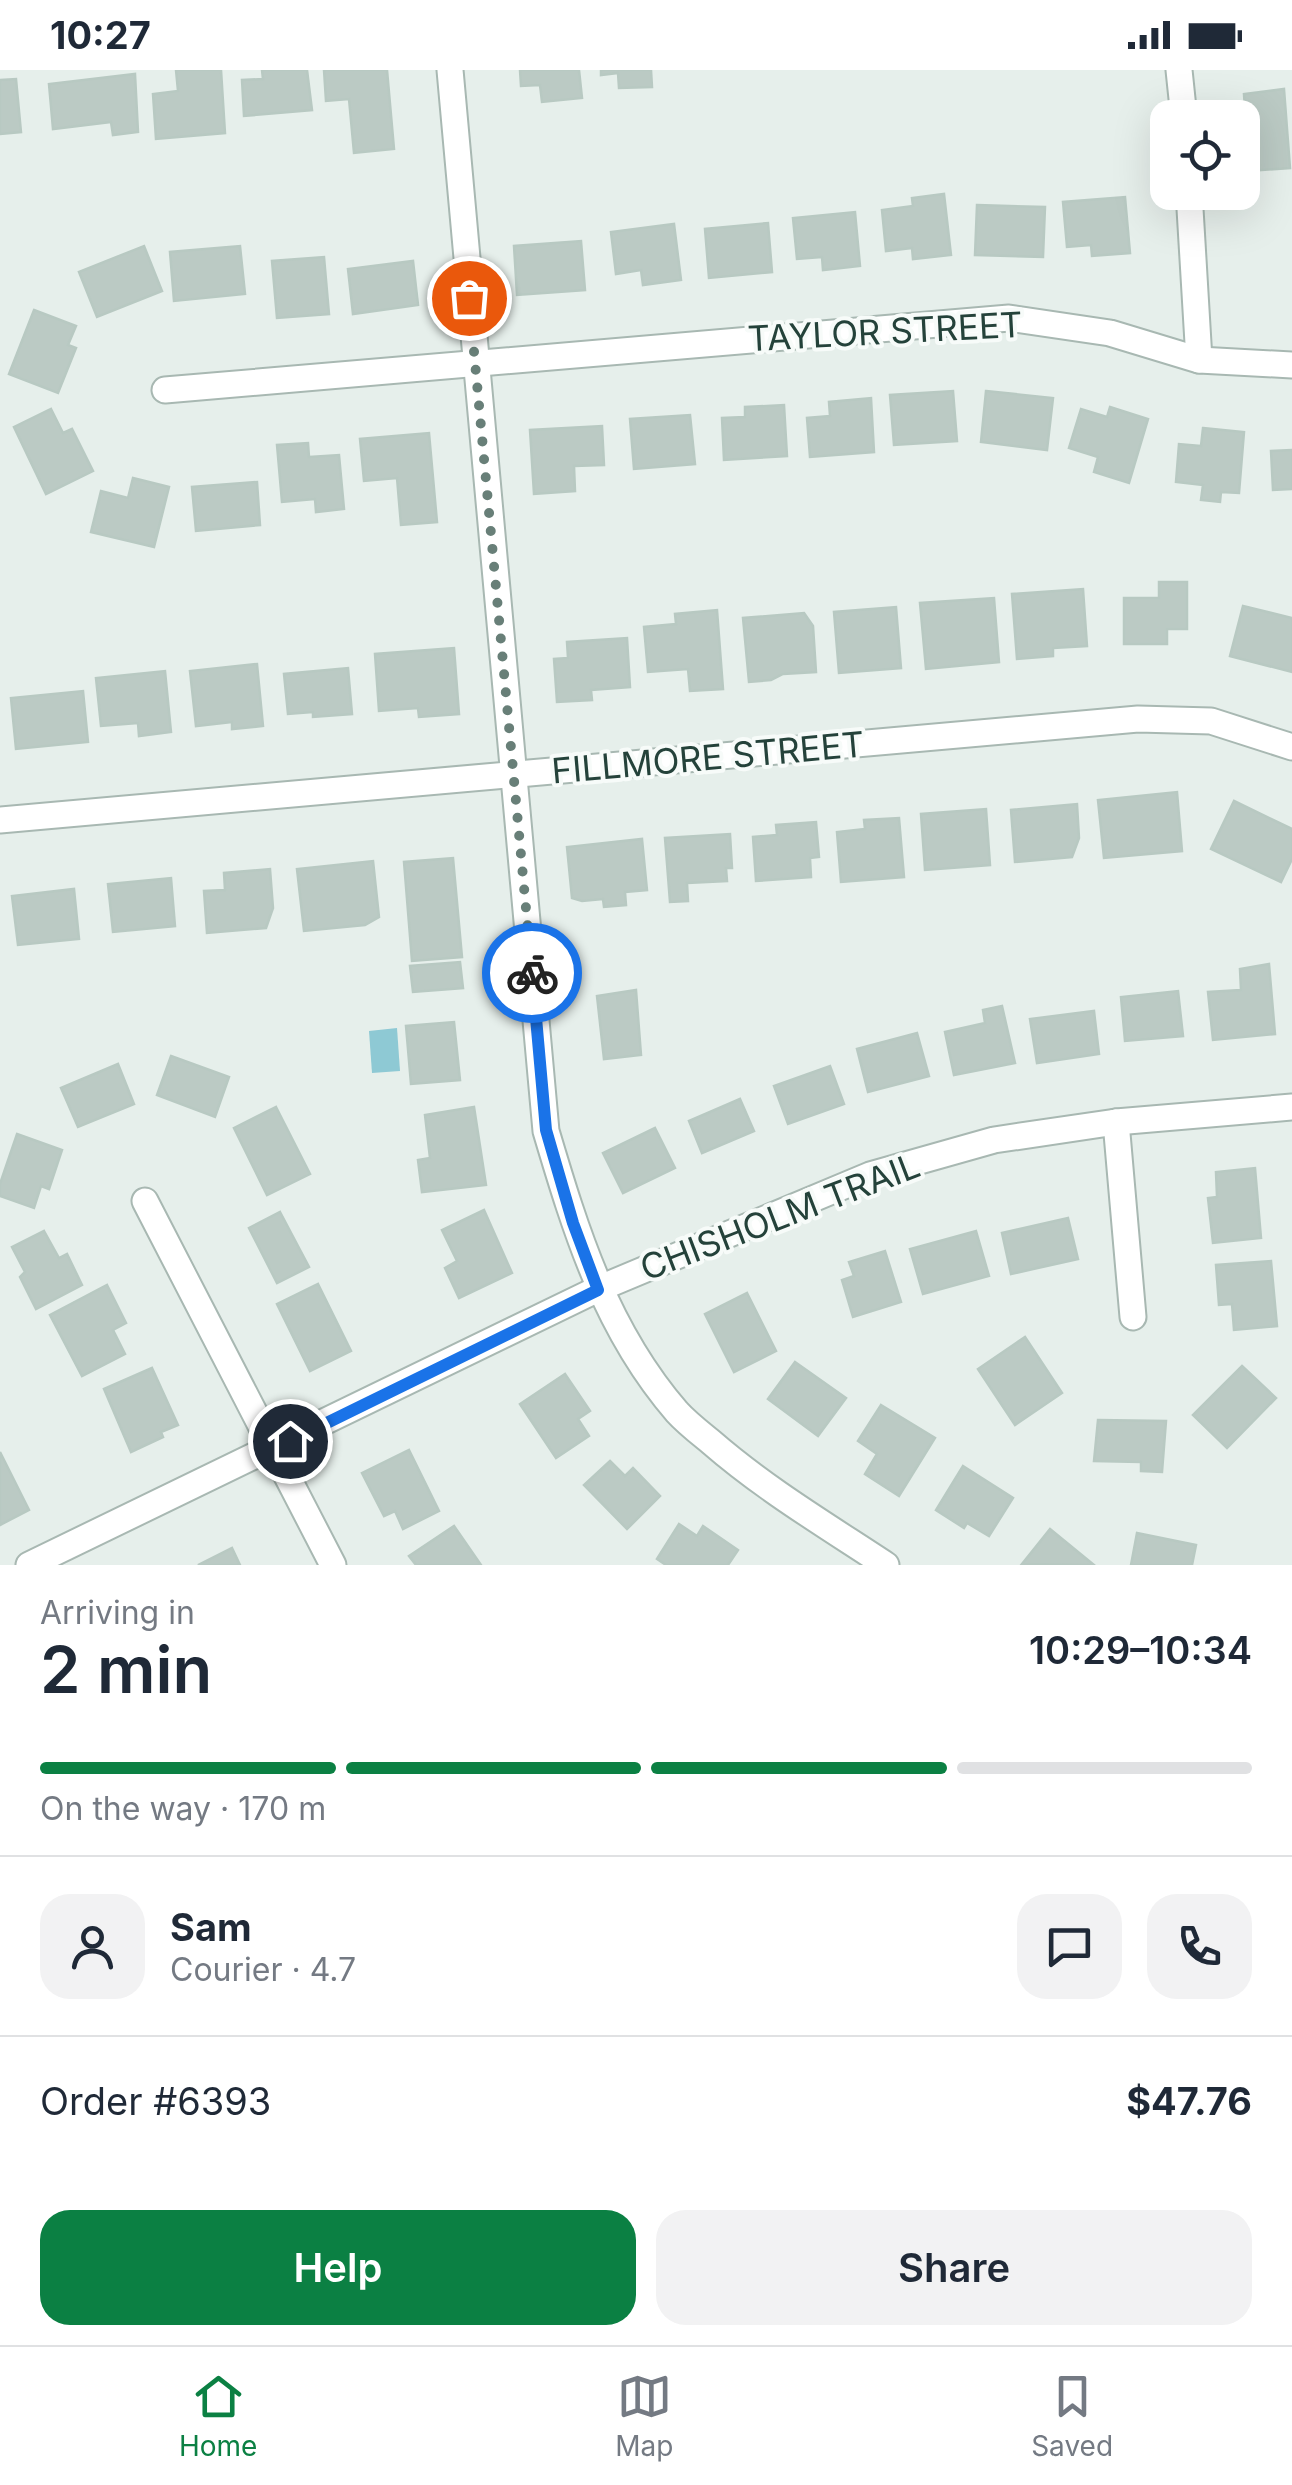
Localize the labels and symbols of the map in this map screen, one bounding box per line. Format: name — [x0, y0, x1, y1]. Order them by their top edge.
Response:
pin — [427, 256, 512, 341]
street label: TAYLOR STREET — [746, 303, 1023, 359]
street label: FILLMORE STREET — [550, 722, 866, 792]
courier — [482, 923, 582, 1023]
street label: CHISHOLM TRAIL — [634, 1143, 925, 1289]
pin — [248, 1399, 333, 1484]

